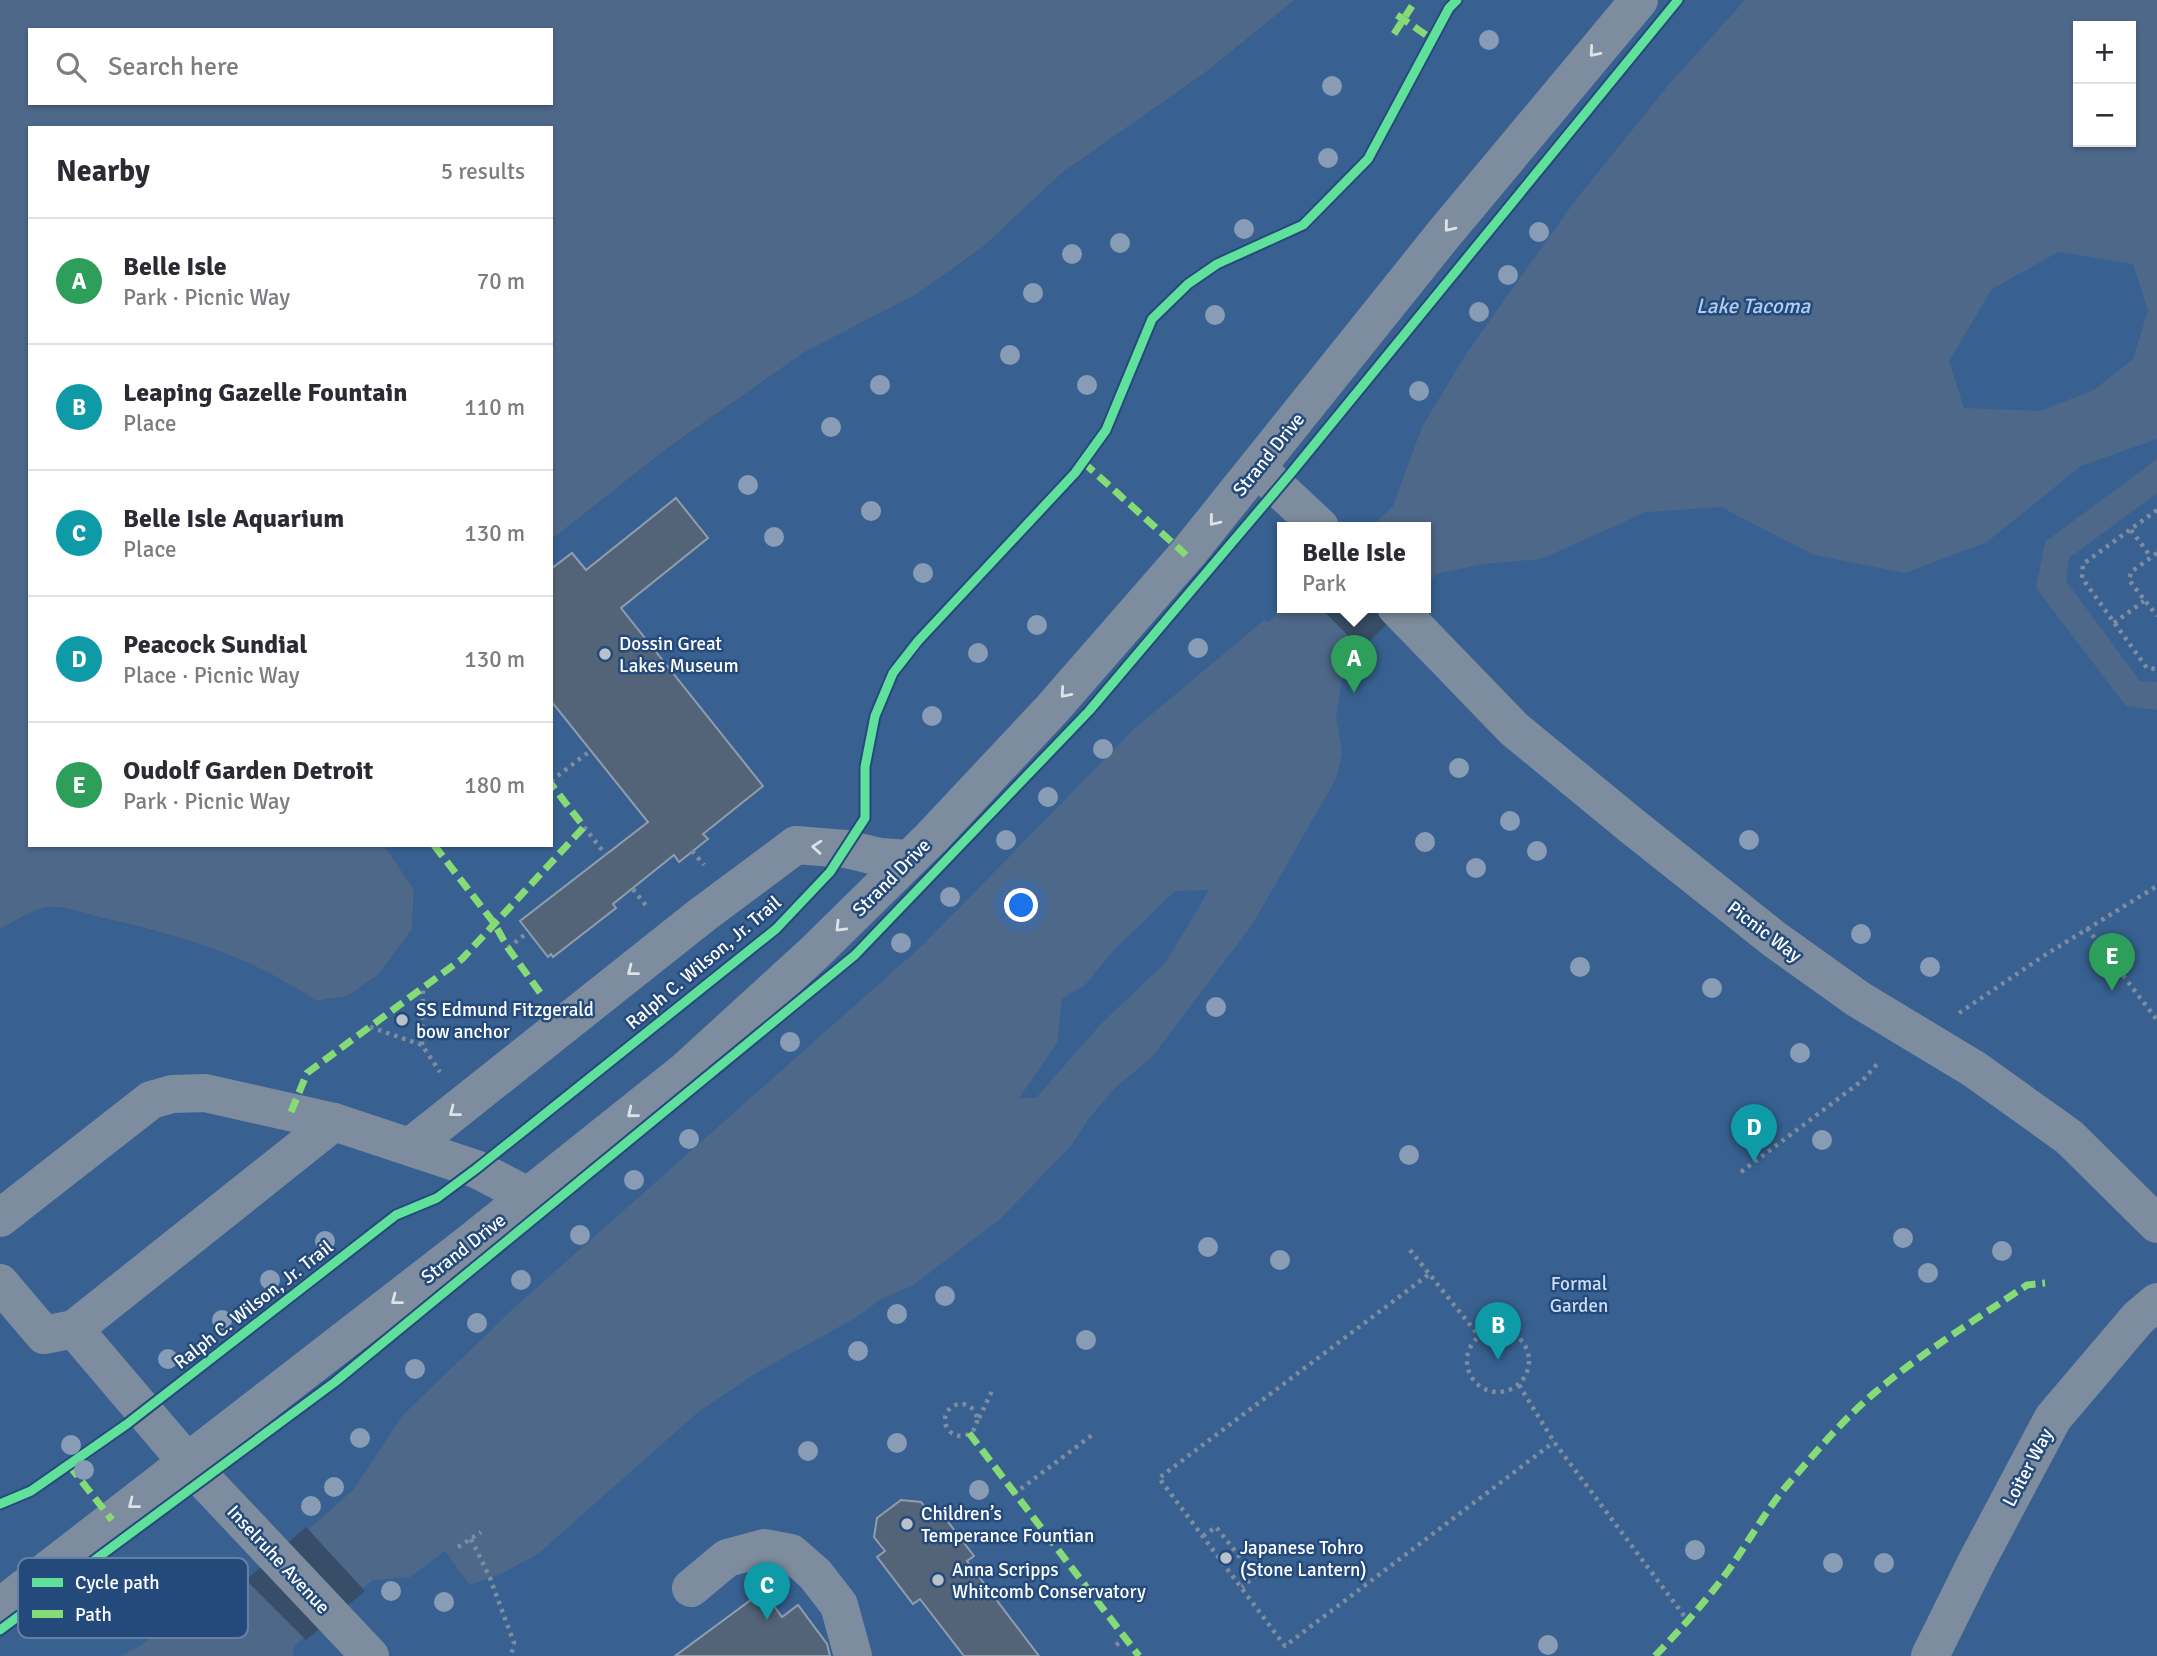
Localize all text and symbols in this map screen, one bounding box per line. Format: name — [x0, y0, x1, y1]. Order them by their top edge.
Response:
map controls — [2073, 21, 2136, 147]
button: + — [2073, 21, 2136, 84]
search box — [28, 28, 553, 105]
one-way arrow — [1590, 44, 1603, 57]
icon: search — [52, 48, 90, 86]
text: Search here — [108, 51, 239, 83]
button: − — [2073, 84, 2136, 147]
text: Nearby — [56, 153, 150, 190]
text: 5 results — [441, 157, 525, 186]
one-way arrow — [1445, 220, 1458, 232]
text: Belle Isle — [123, 251, 227, 283]
text: A — [72, 267, 86, 296]
text: 70 m — [477, 267, 525, 296]
text: Park · Picnic Way — [123, 283, 290, 312]
water label: Lake Tacoma — [1696, 293, 1811, 319]
text: Leaping Gazelle Fountain — [123, 377, 408, 409]
text: B — [72, 393, 86, 422]
text: 110 m — [464, 393, 525, 422]
street label: Strand Drive — [1228, 408, 1310, 501]
text: Place — [123, 409, 177, 438]
text: Belle Isle Aquarium — [123, 503, 344, 535]
one-way arrow — [1210, 512, 1222, 525]
text: C — [72, 519, 86, 548]
text: 130 m — [464, 519, 525, 548]
popup — [1277, 522, 1431, 613]
text: Place — [123, 535, 177, 564]
text: Belle Isle — [1302, 537, 1406, 569]
text: Park — [1302, 569, 1346, 598]
text: Peacock Sundial — [123, 629, 307, 661]
place label: Dossin Great Lakes Museum — [619, 632, 739, 678]
pin: A — [1331, 635, 1377, 693]
text: D — [71, 645, 87, 674]
text: 130 m — [464, 645, 525, 674]
marker: Dossin Great Lakes Museum — [597, 646, 613, 662]
text: Place · Picnic Way — [123, 661, 299, 690]
one-way arrow — [1061, 685, 1073, 698]
text: Oudolf Garden Detroit — [123, 755, 373, 787]
text: E — [72, 771, 86, 800]
text: 180 m — [464, 771, 525, 800]
text: Park · Picnic Way — [123, 787, 290, 816]
street label: Strand Drive — [848, 834, 936, 922]
one-way arrow — [811, 840, 822, 855]
your location — [1004, 888, 1038, 922]
street label: Ralph C. Wilson, Jr. Trail — [621, 891, 786, 1035]
street label: Picnic Way — [1722, 896, 1807, 968]
one-way arrow — [835, 919, 848, 932]
pin: E — [2089, 933, 2135, 991]
one-way arrow — [628, 962, 640, 975]
place label: SS Edmund Fitzgerald bow anchor — [416, 998, 594, 1044]
marker: SS Edmund Fitzgerald bow anchor — [394, 1012, 410, 1028]
one-way arrow — [449, 1104, 462, 1117]
pin: D — [1731, 1104, 1777, 1162]
one-way arrow — [628, 1105, 641, 1117]
street label: Strand Drive — [417, 1208, 511, 1289]
street label: Ralph C. Wilson, Jr. Trail — [169, 1235, 338, 1374]
park label: Formal Garden — [1550, 1272, 1608, 1318]
one-way arrow — [392, 1291, 404, 1304]
pin: B — [1475, 1302, 1521, 1360]
street label: Loiter Way — [1997, 1424, 2059, 1511]
one-way arrow — [129, 1495, 141, 1508]
street label: Inselruhe Avenue — [222, 1500, 335, 1619]
place label: Children’s Temperance Fountian — [921, 1502, 1094, 1548]
marker: Children’s Temperance Fountian — [899, 1516, 915, 1532]
place label: Japanese Tohro (Stone Lantern) — [1240, 1536, 1367, 1582]
marker: Japanese Tohro (Stone Lantern) — [1218, 1550, 1234, 1566]
legend — [18, 1558, 248, 1638]
place label: Anna Scripps Whitcomb Conservatory — [952, 1558, 1146, 1604]
pin: C — [744, 1562, 790, 1620]
text: Cycle path — [75, 1571, 160, 1595]
marker: Anna Scripps Whitcomb Conservatory — [930, 1572, 946, 1588]
text: Path — [75, 1603, 112, 1627]

